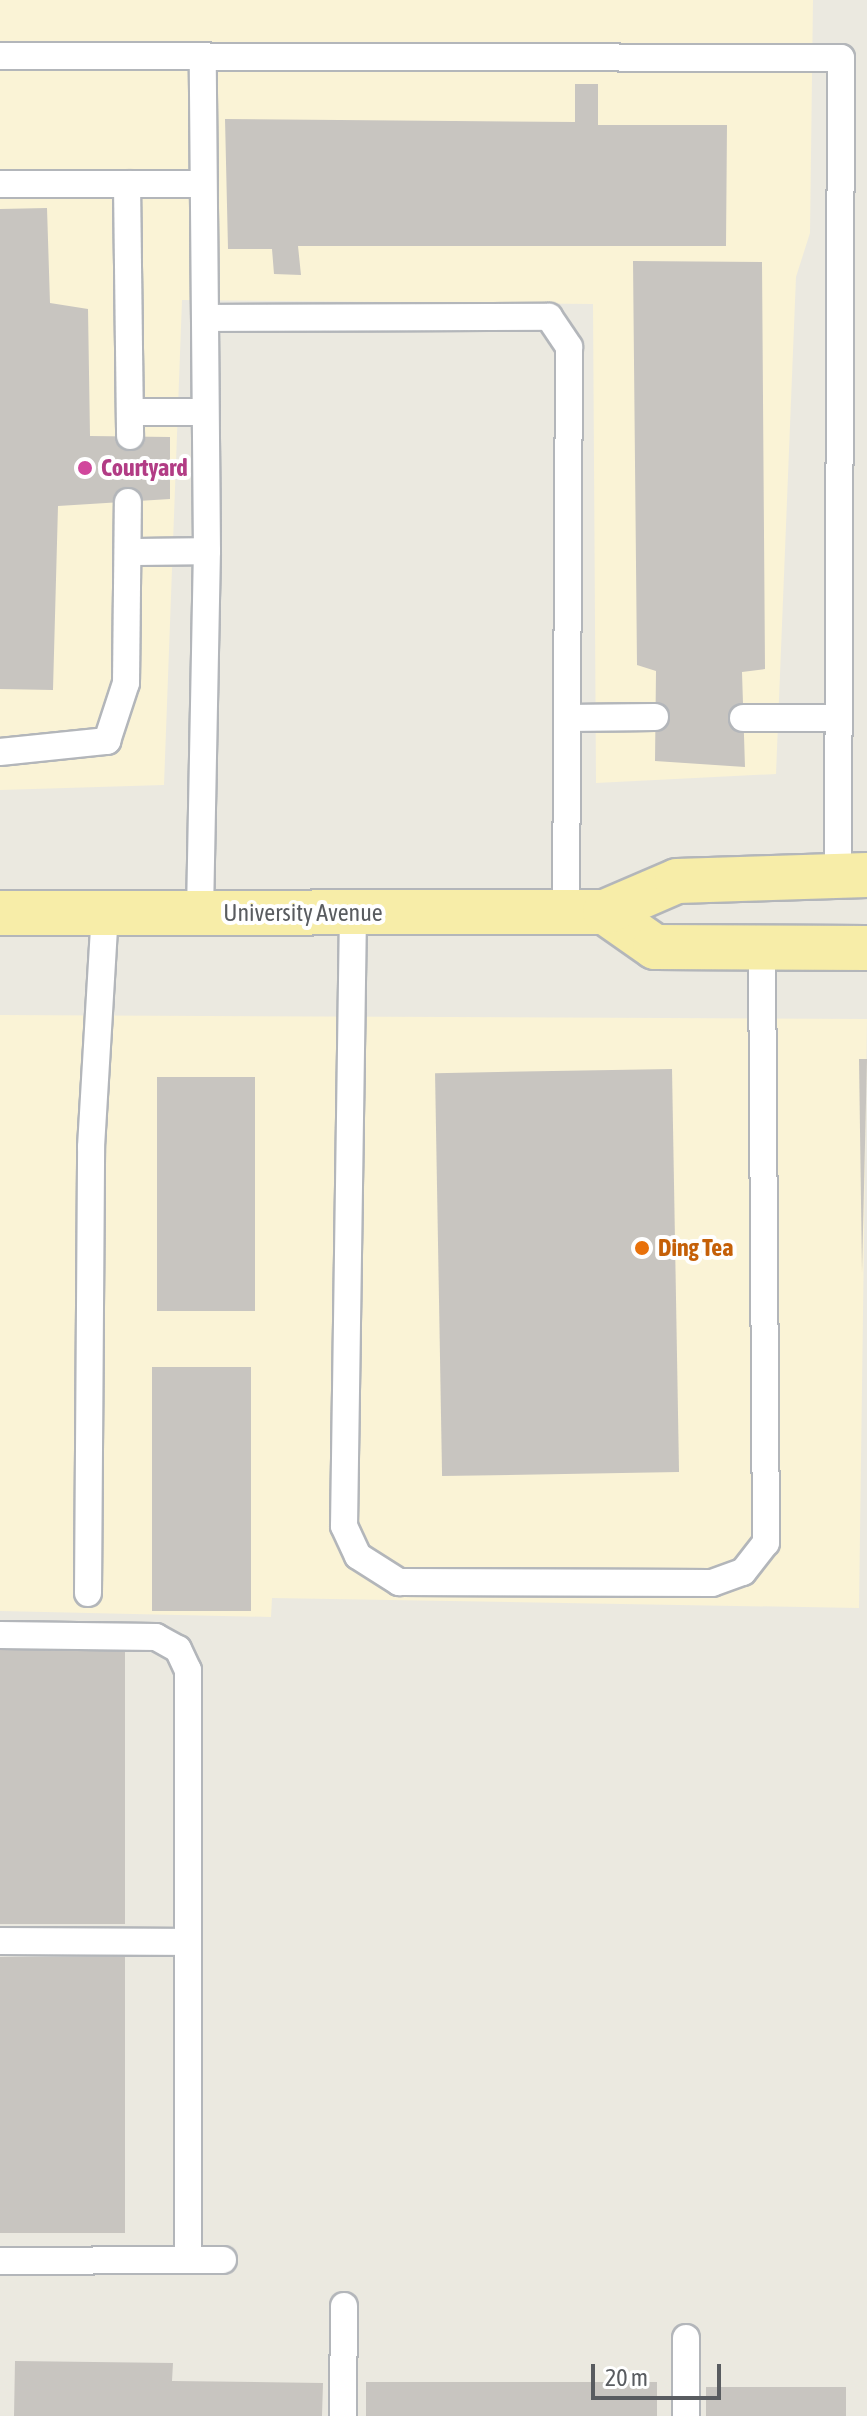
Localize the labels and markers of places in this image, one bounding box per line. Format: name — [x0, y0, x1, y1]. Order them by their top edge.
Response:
place label: Courtyard — [101, 454, 188, 482]
marker: Courtyard — [76, 459, 94, 477]
place label: Ding Tea — [658, 1234, 733, 1262]
marker: Ding Tea — [633, 1239, 651, 1257]

